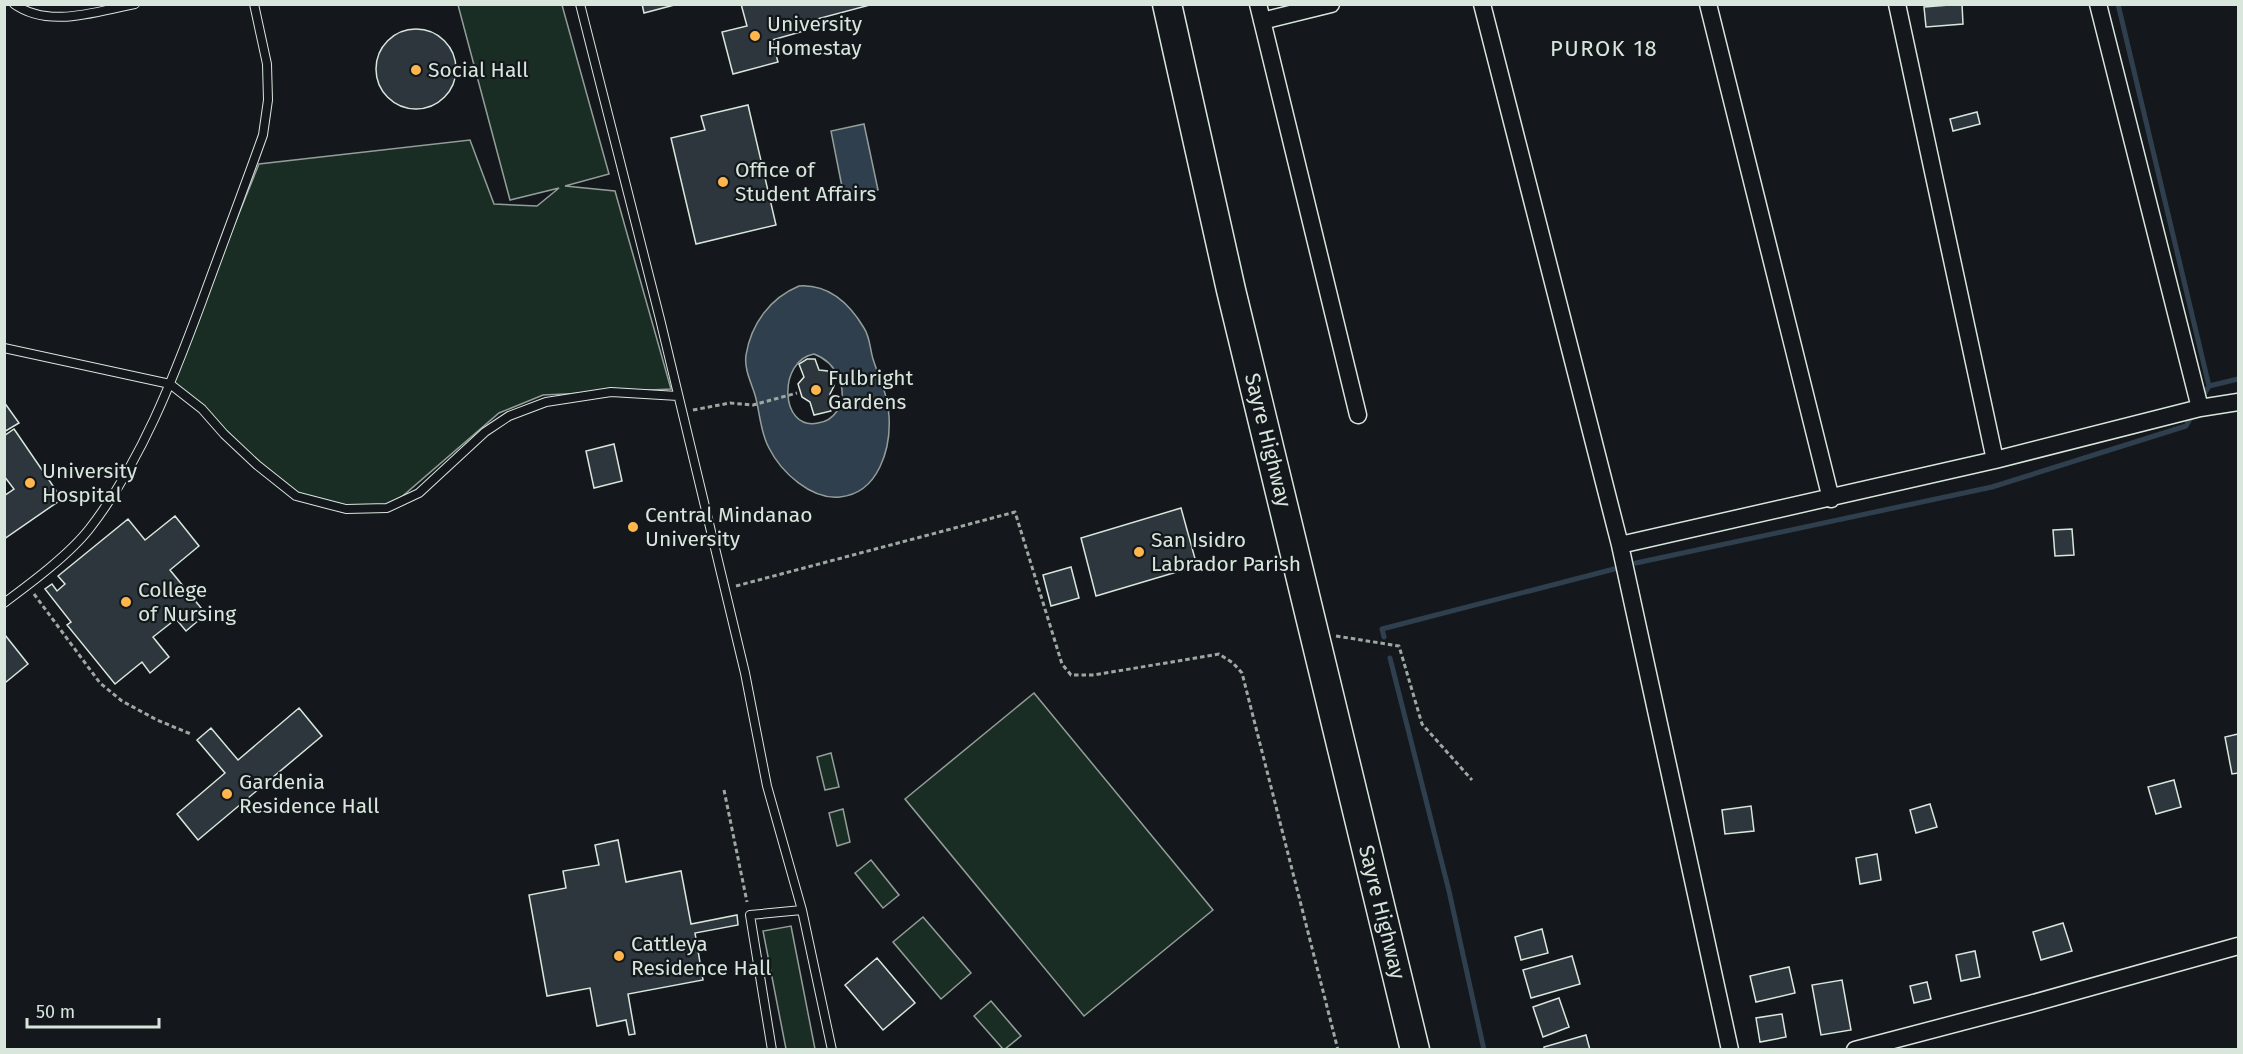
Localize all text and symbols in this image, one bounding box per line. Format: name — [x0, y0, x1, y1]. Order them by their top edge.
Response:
place label: University Homestay — [767, 11, 863, 61]
marker: University Homestay — [748, 29, 762, 43]
district label: PUROK 18 — [1550, 35, 1658, 62]
place label: Social Hall — [428, 57, 528, 83]
marker: Social Hall — [409, 63, 423, 77]
place label: Office of Student Affairs — [735, 157, 876, 207]
marker: Office of Student Affairs — [716, 175, 730, 189]
place label: Fulbright Gardens — [828, 365, 914, 415]
street label: Sayre Highway — [1239, 370, 1297, 510]
marker: Fulbright Gardens — [809, 383, 823, 397]
place label: University Hospital — [42, 458, 138, 508]
marker: University Hospital — [23, 476, 37, 490]
place label: Central Mindanao University — [645, 502, 813, 552]
marker: Central Mindanao University — [626, 520, 640, 534]
place label: San Isidro Labrador Parish — [1151, 527, 1301, 577]
marker: San Isidro Labrador Parish — [1132, 545, 1146, 559]
place label: College of Nursing — [138, 577, 236, 627]
marker: College of Nursing — [119, 595, 133, 609]
place label: Gardenia Residence Hall — [239, 769, 379, 819]
marker: Gardenia Residence Hall — [220, 787, 234, 801]
street label: Sayre Highway — [1353, 842, 1411, 982]
place label: Cattleya Residence Hall — [631, 931, 771, 981]
marker: Cattleya Residence Hall — [612, 949, 626, 963]
scale bar — [27, 991, 159, 1029]
text: 50 m — [36, 1001, 75, 1023]

